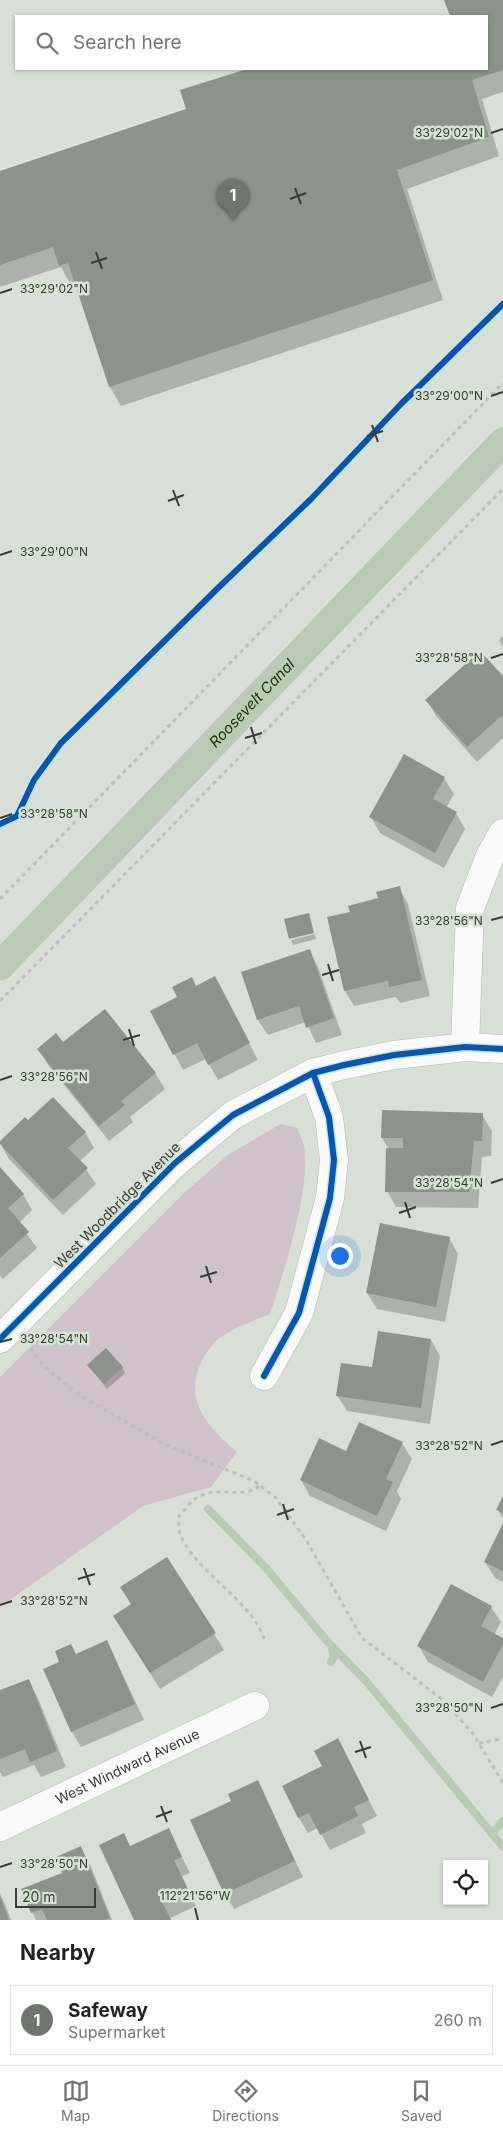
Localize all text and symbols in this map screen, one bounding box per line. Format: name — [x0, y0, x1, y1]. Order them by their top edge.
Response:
search box — [15, 15, 488, 70]
icon: search — [33, 29, 61, 57]
text: Search here — [73, 31, 182, 54]
text: 33°29'02"N — [415, 125, 483, 140]
pin: 1 — [217, 179, 249, 220]
text: 33°29'02"N — [20, 281, 88, 296]
text: 33°29'00"N — [415, 388, 483, 403]
text: 33°29'00"N — [20, 544, 88, 559]
text: 33°28'58"N — [415, 650, 483, 665]
water label: Roosevelt Canal — [205, 655, 299, 751]
text: 33°28'58"N — [20, 806, 88, 821]
text: 33°28'56"N — [415, 913, 483, 928]
text: 33°28'56"N — [20, 1069, 88, 1084]
street label: West Woodbridge Avenue — [50, 1138, 183, 1271]
text: 33°28'54"N — [415, 1175, 483, 1190]
your location — [327, 1243, 353, 1269]
text: 33°28'54"N — [20, 1331, 88, 1346]
text: 33°28'52"N — [415, 1438, 483, 1453]
text: 33°28'52"N — [20, 1593, 88, 1608]
text: 33°28'50"N — [415, 1700, 483, 1715]
street label: West Windward Avenue — [52, 1725, 202, 1808]
text: 33°28'50"N — [20, 1856, 88, 1871]
map controls — [443, 1860, 488, 1905]
button: locate — [443, 1860, 488, 1905]
scale bar — [15, 1885, 96, 1908]
text: 20 m — [22, 1888, 56, 1905]
text: 112°21'56"W — [160, 1888, 230, 1903]
text: Nearby — [20, 1940, 95, 1965]
text: Safeway — [68, 1999, 148, 2022]
text: 1 — [34, 2010, 40, 2030]
text: 260 m — [434, 2010, 482, 2030]
text: Supermarket — [68, 2022, 165, 2042]
tab: Map — [61, 2077, 90, 2124]
tab: Directions — [212, 2077, 279, 2124]
tab: Saved — [401, 2077, 442, 2124]

